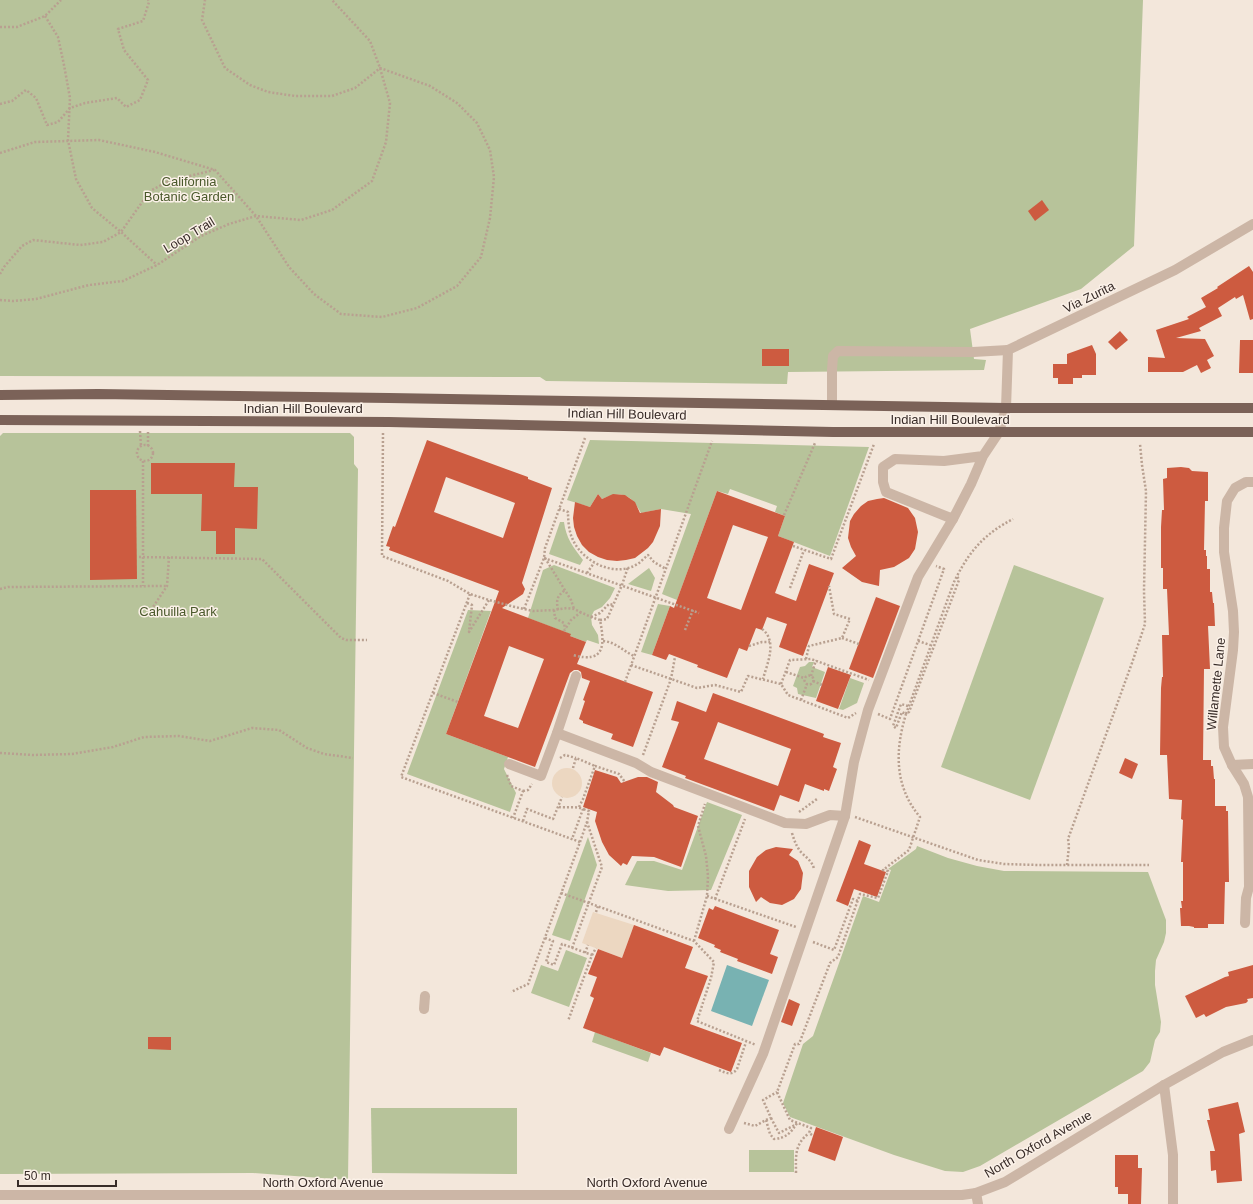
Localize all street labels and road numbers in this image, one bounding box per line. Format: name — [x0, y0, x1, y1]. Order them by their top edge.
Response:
street label: Loop Trail — [161, 214, 217, 256]
street label: Via Zurita — [1061, 278, 1118, 316]
street label: Indian Hill Boulevard — [243, 401, 363, 416]
street label: Indian Hill Boulevard — [567, 405, 687, 423]
street label: Indian Hill Boulevard — [890, 412, 1010, 427]
street label: Willamette Lane — [1204, 637, 1228, 731]
street label: North Oxford Avenue — [982, 1107, 1094, 1181]
street label: North Oxford Avenue — [262, 1175, 384, 1190]
street label: North Oxford Avenue — [586, 1175, 708, 1190]

